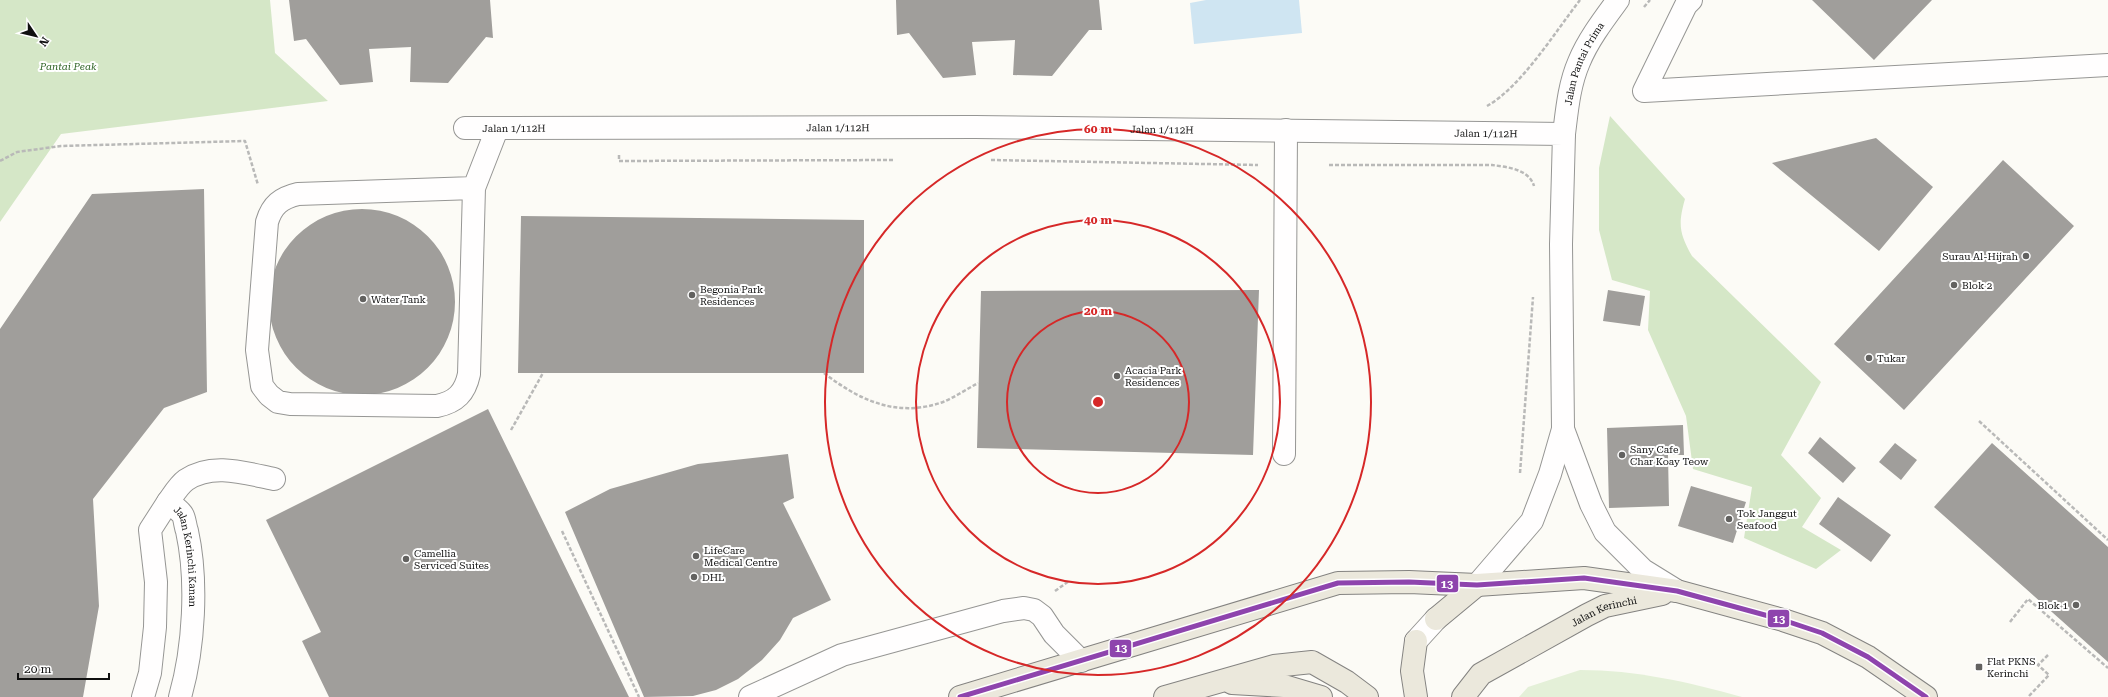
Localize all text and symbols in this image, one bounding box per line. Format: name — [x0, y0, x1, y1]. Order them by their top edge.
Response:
north arrow — [16, 16, 56, 56]
street label: Jalan Pantai Prima — [1563, 20, 1607, 106]
text: N — [36, 34, 52, 49]
park label: Pantai Peak — [39, 61, 97, 72]
street label: Jalan 1/112H — [806, 122, 870, 133]
text: 60 m — [1084, 122, 1112, 136]
street label: Jalan 1/112H — [482, 123, 546, 134]
street label: Jalan 1/112H — [1130, 124, 1194, 136]
street label: Jalan 1/112H — [1454, 128, 1518, 139]
text: 40 m — [1084, 213, 1112, 227]
place label: Surau Al-Hijrah — [1942, 251, 2019, 262]
marker: Surau Al-Hijrah — [2021, 251, 2031, 261]
marker: Blok 2 — [1949, 280, 1959, 290]
place label: Blok 2 — [1962, 280, 1993, 291]
place label: Begonia Park Residences — [700, 284, 764, 307]
marker: Begonia Park Residences — [687, 290, 697, 300]
marker: Water Tank — [358, 294, 368, 304]
place label: Water Tank — [371, 294, 427, 305]
text: 20 m — [1084, 304, 1112, 318]
marker: Tukar — [1864, 353, 1874, 363]
place label: Tukar — [1877, 353, 1905, 364]
place label: Acacia Park Residences — [1125, 365, 1182, 388]
marker: Acacia Park Residences — [1112, 371, 1122, 381]
centre of rings — [1091, 395, 1105, 409]
place label: Sany Cafe Char Koay Teow — [1630, 444, 1709, 467]
marker: Sany Cafe Char Koay Teow — [1617, 450, 1627, 460]
street label: Jalan Kerinchi Kanan — [172, 504, 198, 608]
place label: Tok Janggut Seafood — [1737, 508, 1797, 531]
marker: Tok Janggut Seafood — [1724, 514, 1734, 524]
place label: LifeCare Medical Centre — [704, 545, 778, 568]
place label: Camellia Serviced Suites — [414, 548, 489, 571]
marker: LifeCare Medical Centre — [691, 551, 701, 561]
marker: Camellia Serviced Suites — [401, 554, 411, 564]
marker: DHL — [689, 572, 699, 582]
place label: DHL — [702, 572, 724, 583]
line badge: 13 — [1436, 574, 1459, 593]
text: 13 — [1441, 578, 1453, 591]
street label: Jalan Kerinchi — [1569, 594, 1638, 629]
place label: Blok 1 — [2038, 600, 2068, 611]
marker: Blok 1 — [2071, 600, 2081, 610]
line badge: 13 — [1767, 609, 1790, 628]
text: 13 — [1773, 613, 1785, 626]
line badge: 13 — [1109, 639, 1132, 658]
text: 13 — [1115, 642, 1127, 655]
scale bar — [18, 655, 109, 681]
place label: Flat PKNS Kerinchi — [1987, 656, 2036, 679]
text: 20 m — [24, 662, 51, 676]
marker: Flat PKNS Kerinchi — [1974, 662, 1984, 672]

